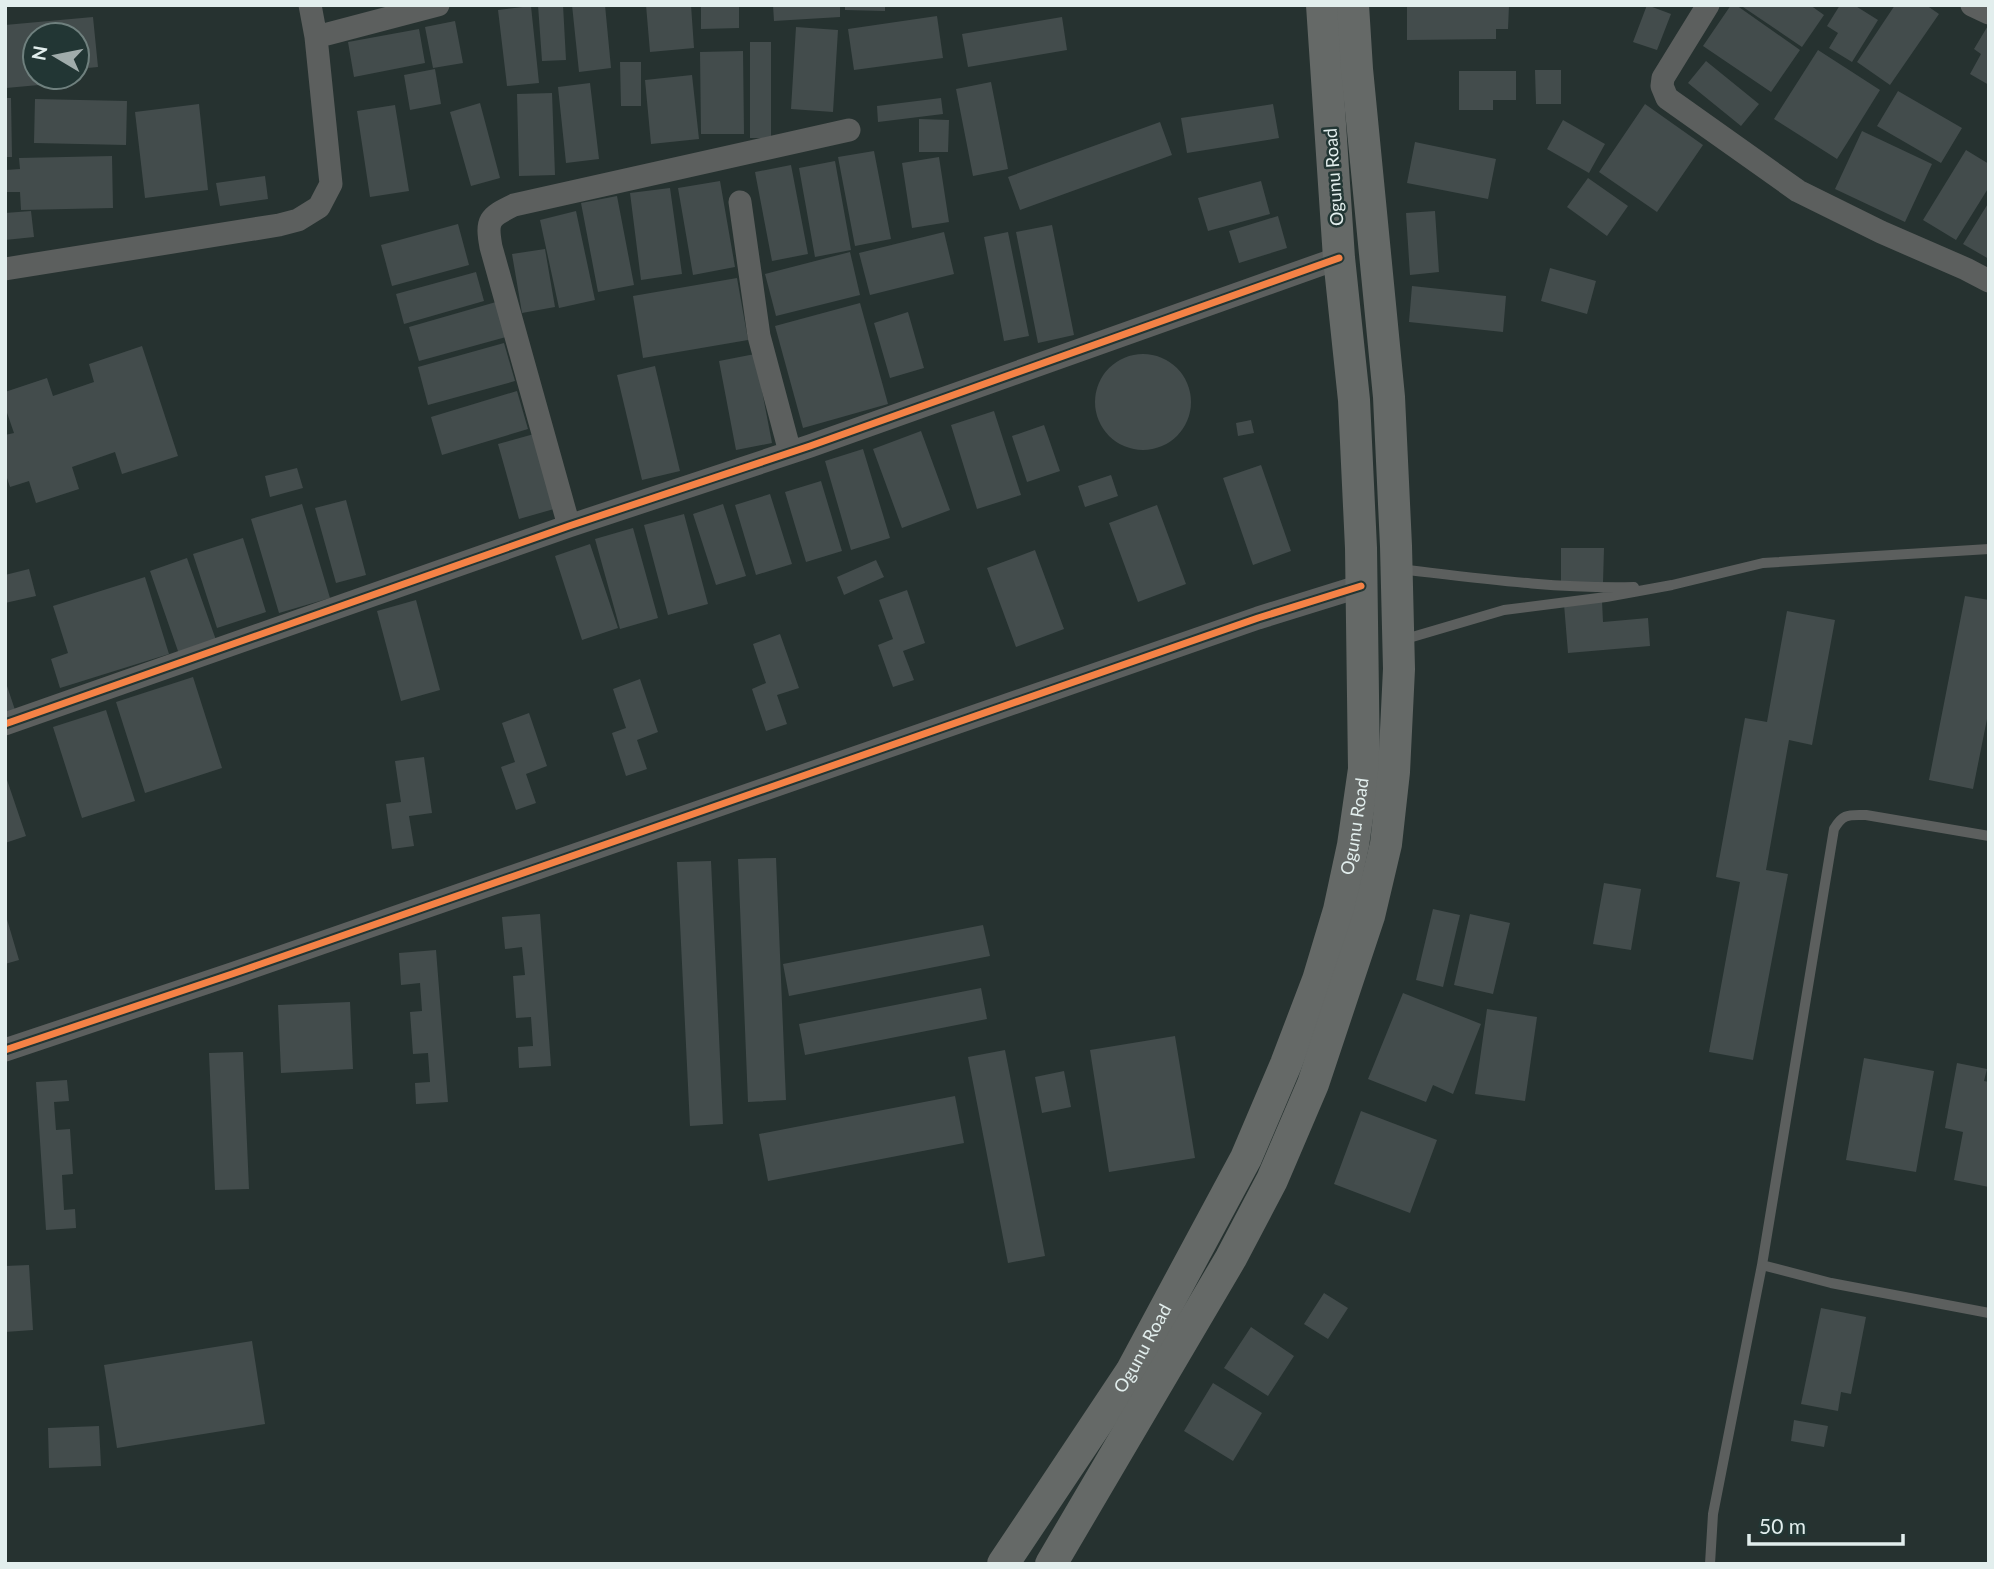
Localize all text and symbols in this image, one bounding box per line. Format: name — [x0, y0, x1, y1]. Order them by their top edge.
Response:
north arrow — [21, 21, 91, 91]
text: N — [26, 44, 51, 62]
street label: Ogunu Road — [1319, 127, 1347, 227]
street label: Ogunu Road — [1335, 776, 1373, 877]
street label: Ogunu Road — [1108, 1300, 1175, 1397]
scale bar — [1749, 1502, 1903, 1546]
text: 50 m — [1759, 1513, 1806, 1538]

